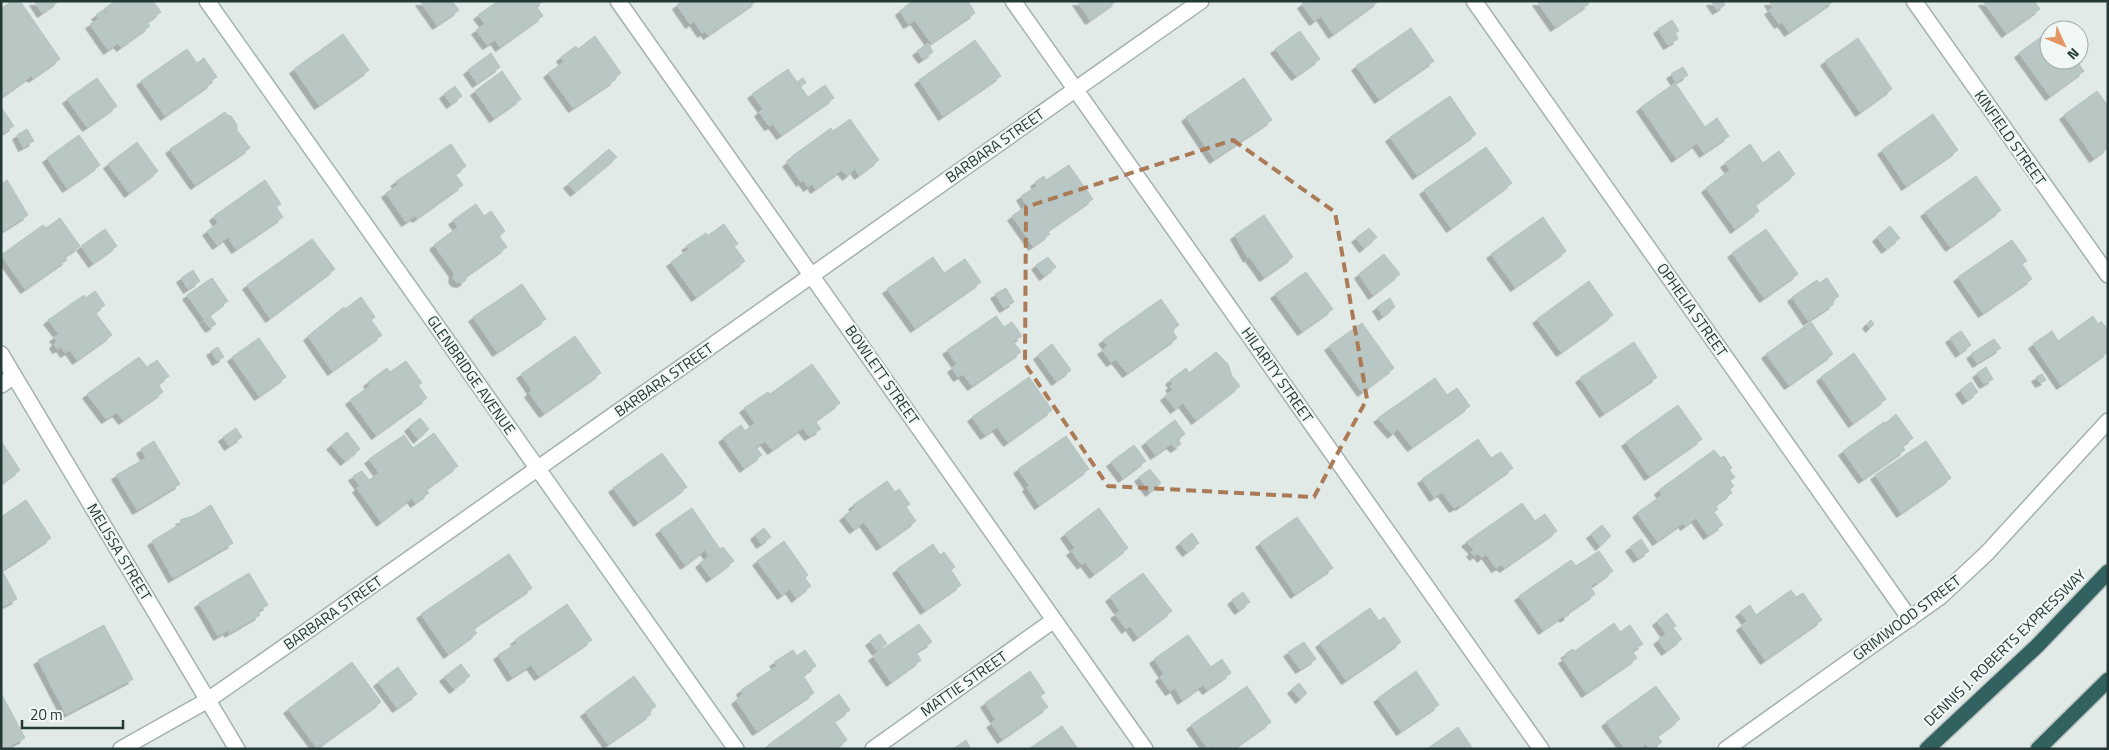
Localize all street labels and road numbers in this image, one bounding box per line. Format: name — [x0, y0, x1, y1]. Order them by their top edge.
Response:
street label: KINFIELD STREET — [1969, 85, 2052, 190]
street label: BARBARA STREET — [940, 103, 1049, 188]
street label: OPHELIA STREET — [1651, 258, 1733, 361]
street label: GLENBRIDGE AVENUE — [421, 310, 521, 439]
street label: BOWLETT STREET — [840, 320, 925, 429]
street label: HILARITY STREET — [1236, 322, 1319, 427]
street label: BARBARA STREET — [609, 337, 718, 422]
street label: MELISSA STREET — [81, 499, 158, 605]
street label: DENNIS J. ROBERTS EXPRESSWAY — [1918, 564, 2091, 732]
street label: GRIMWOOD STREET — [1848, 569, 1966, 666]
street label: BARBARA STREET — [278, 570, 387, 655]
street label: MATTIE STREET — [915, 645, 1012, 722]

